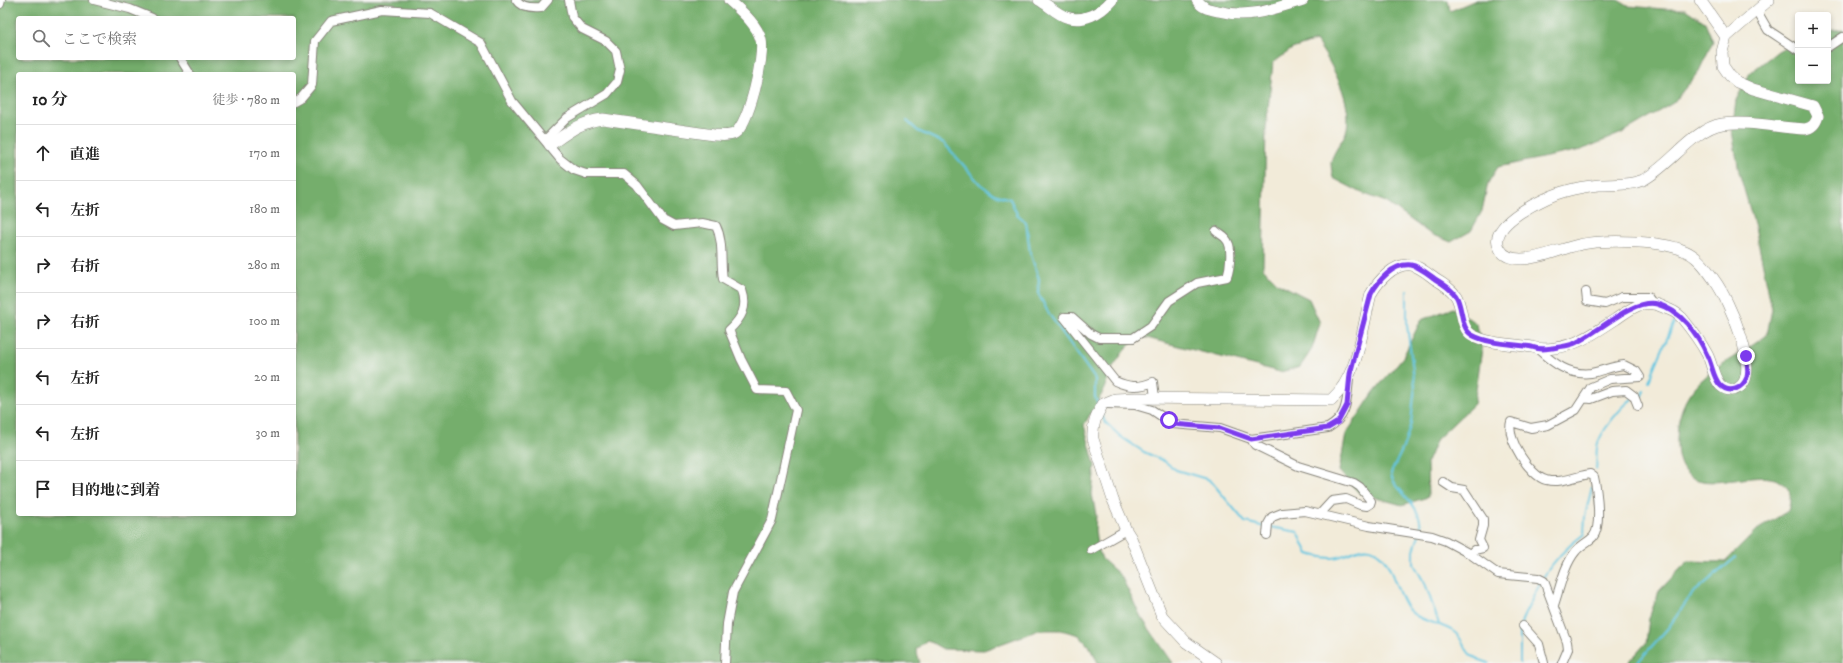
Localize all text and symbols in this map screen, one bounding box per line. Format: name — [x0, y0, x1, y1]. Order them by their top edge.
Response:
map controls — [1795, 12, 1831, 84]
button: + — [1795, 12, 1831, 48]
search box — [16, 16, 296, 60]
icon: search — [30, 27, 52, 49]
text: ここで検索 — [62, 30, 137, 49]
button: − — [1795, 48, 1831, 84]
text: 10 分 — [32, 89, 68, 111]
text: 徒歩 · 780 m — [212, 92, 280, 108]
icon: ahead — [32, 142, 54, 164]
text: 直進 — [70, 145, 100, 164]
text: 170 m — [249, 145, 280, 161]
icon: left — [32, 198, 54, 220]
text: 左折 — [70, 201, 100, 220]
text: 180 m — [249, 201, 280, 217]
icon: right — [32, 254, 54, 276]
text: 右折 — [70, 257, 100, 276]
text: 280 m — [248, 257, 280, 273]
icon: right — [32, 310, 54, 332]
text: 右折 — [70, 313, 100, 332]
text: 100 m — [249, 313, 280, 329]
route end — [1737, 347, 1755, 365]
icon: left — [32, 366, 54, 388]
text: 左折 — [70, 369, 100, 388]
text: 20 m — [254, 369, 280, 385]
route start — [1160, 411, 1178, 429]
icon: left — [32, 422, 54, 444]
text: 左折 — [70, 425, 100, 444]
text: 30 m — [256, 425, 280, 441]
icon: arrive — [32, 478, 54, 500]
text: 目的地に到着 — [70, 481, 160, 500]

